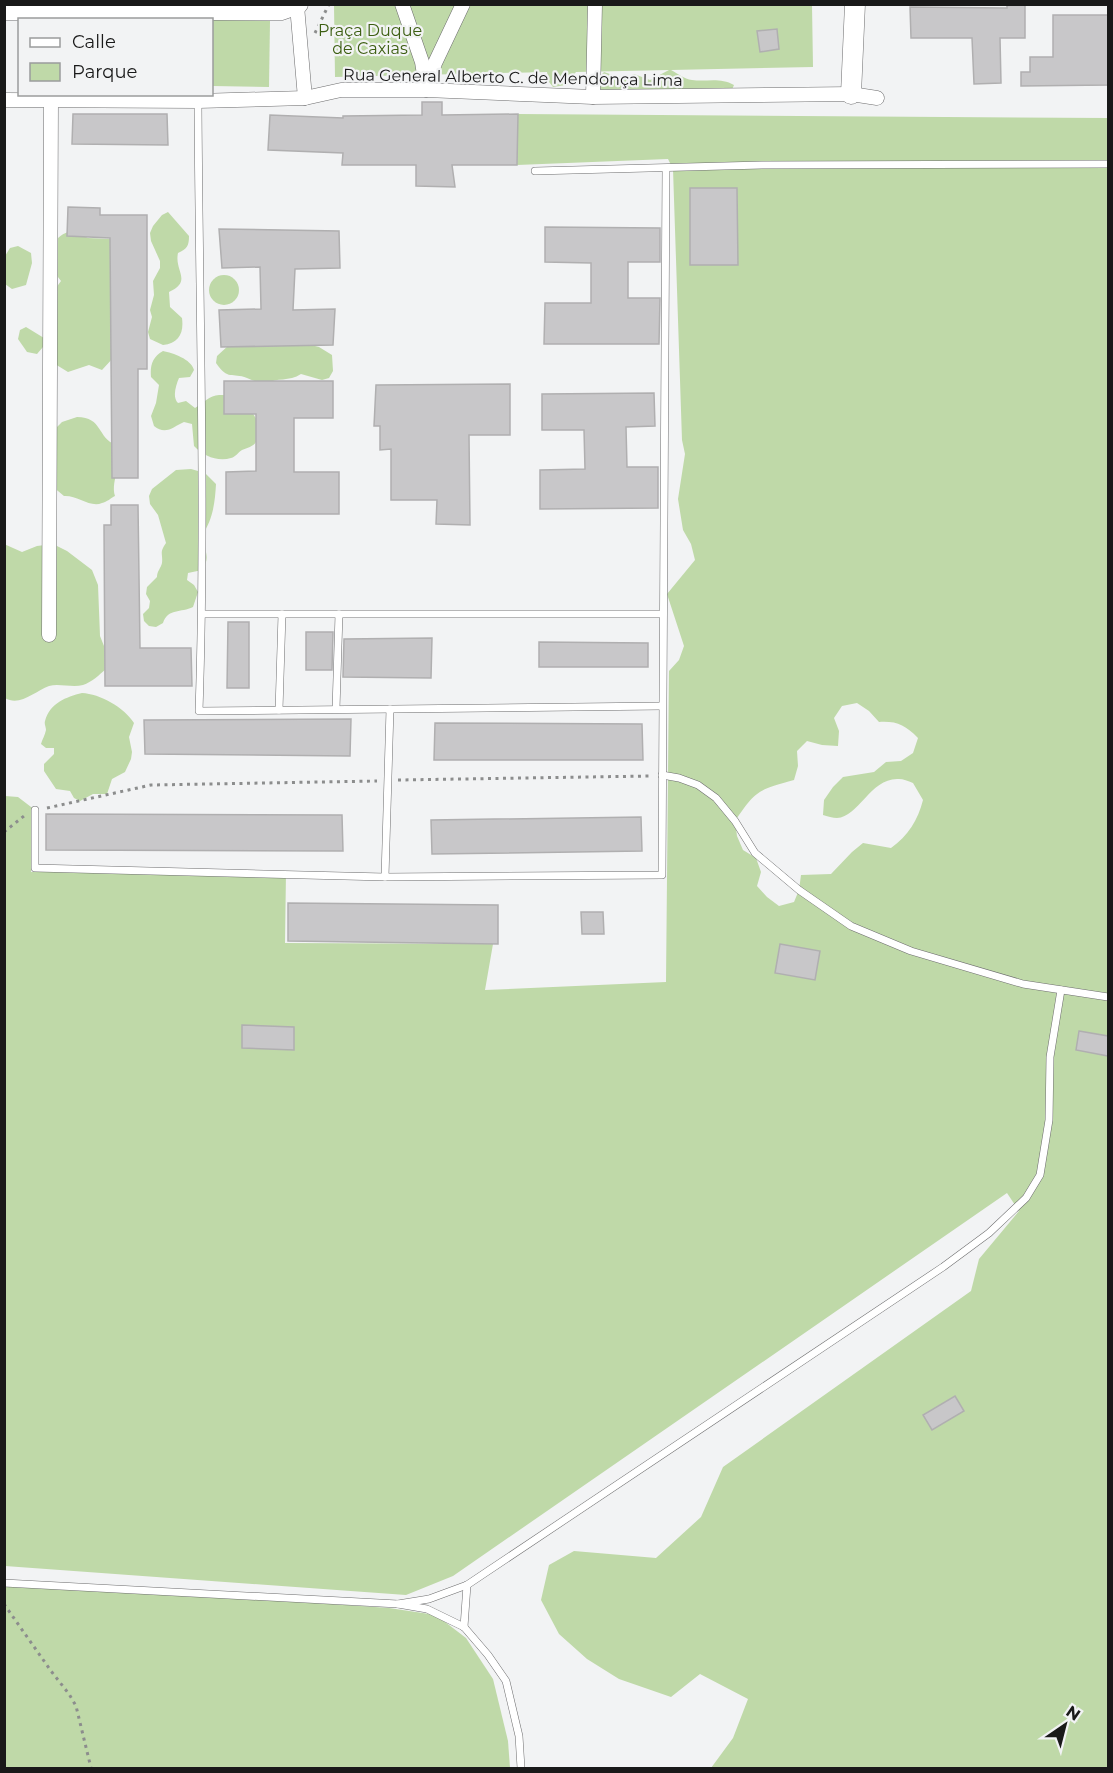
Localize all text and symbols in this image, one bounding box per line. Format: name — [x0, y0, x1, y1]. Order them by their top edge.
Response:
legend — [18, 18, 213, 96]
park label: Praça Duque de Caxias — [318, 21, 422, 58]
text: Calle — [72, 31, 116, 53]
text: Parque — [72, 61, 138, 83]
street label: Rua General Alberto C. de Mendonça Lima — [343, 65, 683, 90]
north arrow — [1035, 1695, 1095, 1755]
text: N — [1063, 1702, 1084, 1725]

